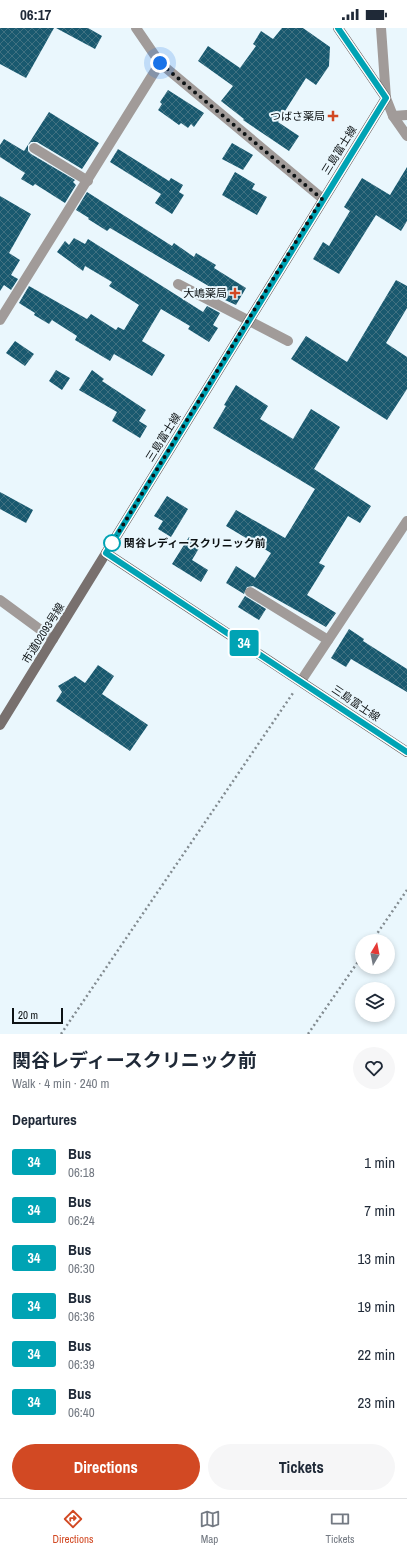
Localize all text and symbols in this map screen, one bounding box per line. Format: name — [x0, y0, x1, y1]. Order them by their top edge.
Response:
text: 06:17 — [20, 4, 51, 25]
your location — [150, 53, 170, 73]
place label: つばさ薬局 — [270, 109, 325, 123]
marker: つばさ薬局 — [328, 111, 338, 121]
street label: 三島富士線 — [318, 123, 360, 177]
place label: 大嶋薬局 — [183, 286, 227, 300]
marker: 大嶋薬局 — [230, 288, 240, 298]
street label: 三島富士線 — [142, 410, 184, 464]
marker: 関谷レディースクリニック前 — [103, 534, 121, 552]
place label: 関谷レディースクリニック前 — [124, 536, 266, 550]
street label: 市道02093号線 — [19, 600, 67, 666]
line badge: 34 — [226, 630, 262, 656]
text: 34 — [238, 634, 250, 652]
street label: 三島富士線 — [329, 682, 383, 724]
north arrow — [355, 934, 395, 974]
map controls — [355, 934, 395, 1022]
button: layers — [355, 982, 395, 1022]
scale bar — [12, 1006, 63, 1025]
text: 20 m — [18, 1008, 38, 1022]
text: 関谷レディースクリニック前 — [12, 1047, 257, 1073]
button: heart — [353, 1047, 395, 1089]
text: Walk · 4 min · 240 m — [12, 1075, 109, 1092]
text: Departures — [12, 1109, 77, 1130]
text: Bus — [68, 1143, 91, 1164]
text: 1 min — [364, 1152, 395, 1173]
text: 34 — [28, 1153, 40, 1171]
text: 06:18 — [68, 1164, 95, 1181]
text: Bus — [68, 1191, 91, 1212]
text: 7 min — [364, 1200, 395, 1221]
text: 34 — [28, 1201, 40, 1219]
text: 06:24 — [68, 1212, 95, 1229]
text: Bus — [68, 1239, 91, 1260]
text: 13 min — [357, 1248, 395, 1269]
text: 34 — [28, 1249, 40, 1267]
text: 06:30 — [68, 1260, 95, 1277]
text: Bus — [68, 1287, 91, 1308]
text: 19 min — [357, 1296, 395, 1317]
text: 34 — [28, 1297, 40, 1315]
text: 06:36 — [68, 1308, 95, 1325]
text: Bus — [68, 1335, 91, 1356]
text: 22 min — [357, 1344, 395, 1365]
text: 34 — [28, 1345, 40, 1363]
text: 06:39 — [68, 1356, 95, 1373]
text: Bus — [68, 1383, 91, 1404]
text: 23 min — [357, 1392, 395, 1413]
text: 34 — [28, 1393, 40, 1411]
text: 06:40 — [68, 1404, 95, 1421]
button: Directions — [12, 1444, 200, 1490]
button: Tickets — [208, 1444, 395, 1490]
tab: Directions — [53, 1508, 94, 1546]
tab: Map — [199, 1508, 221, 1546]
tab: Tickets — [326, 1508, 354, 1546]

